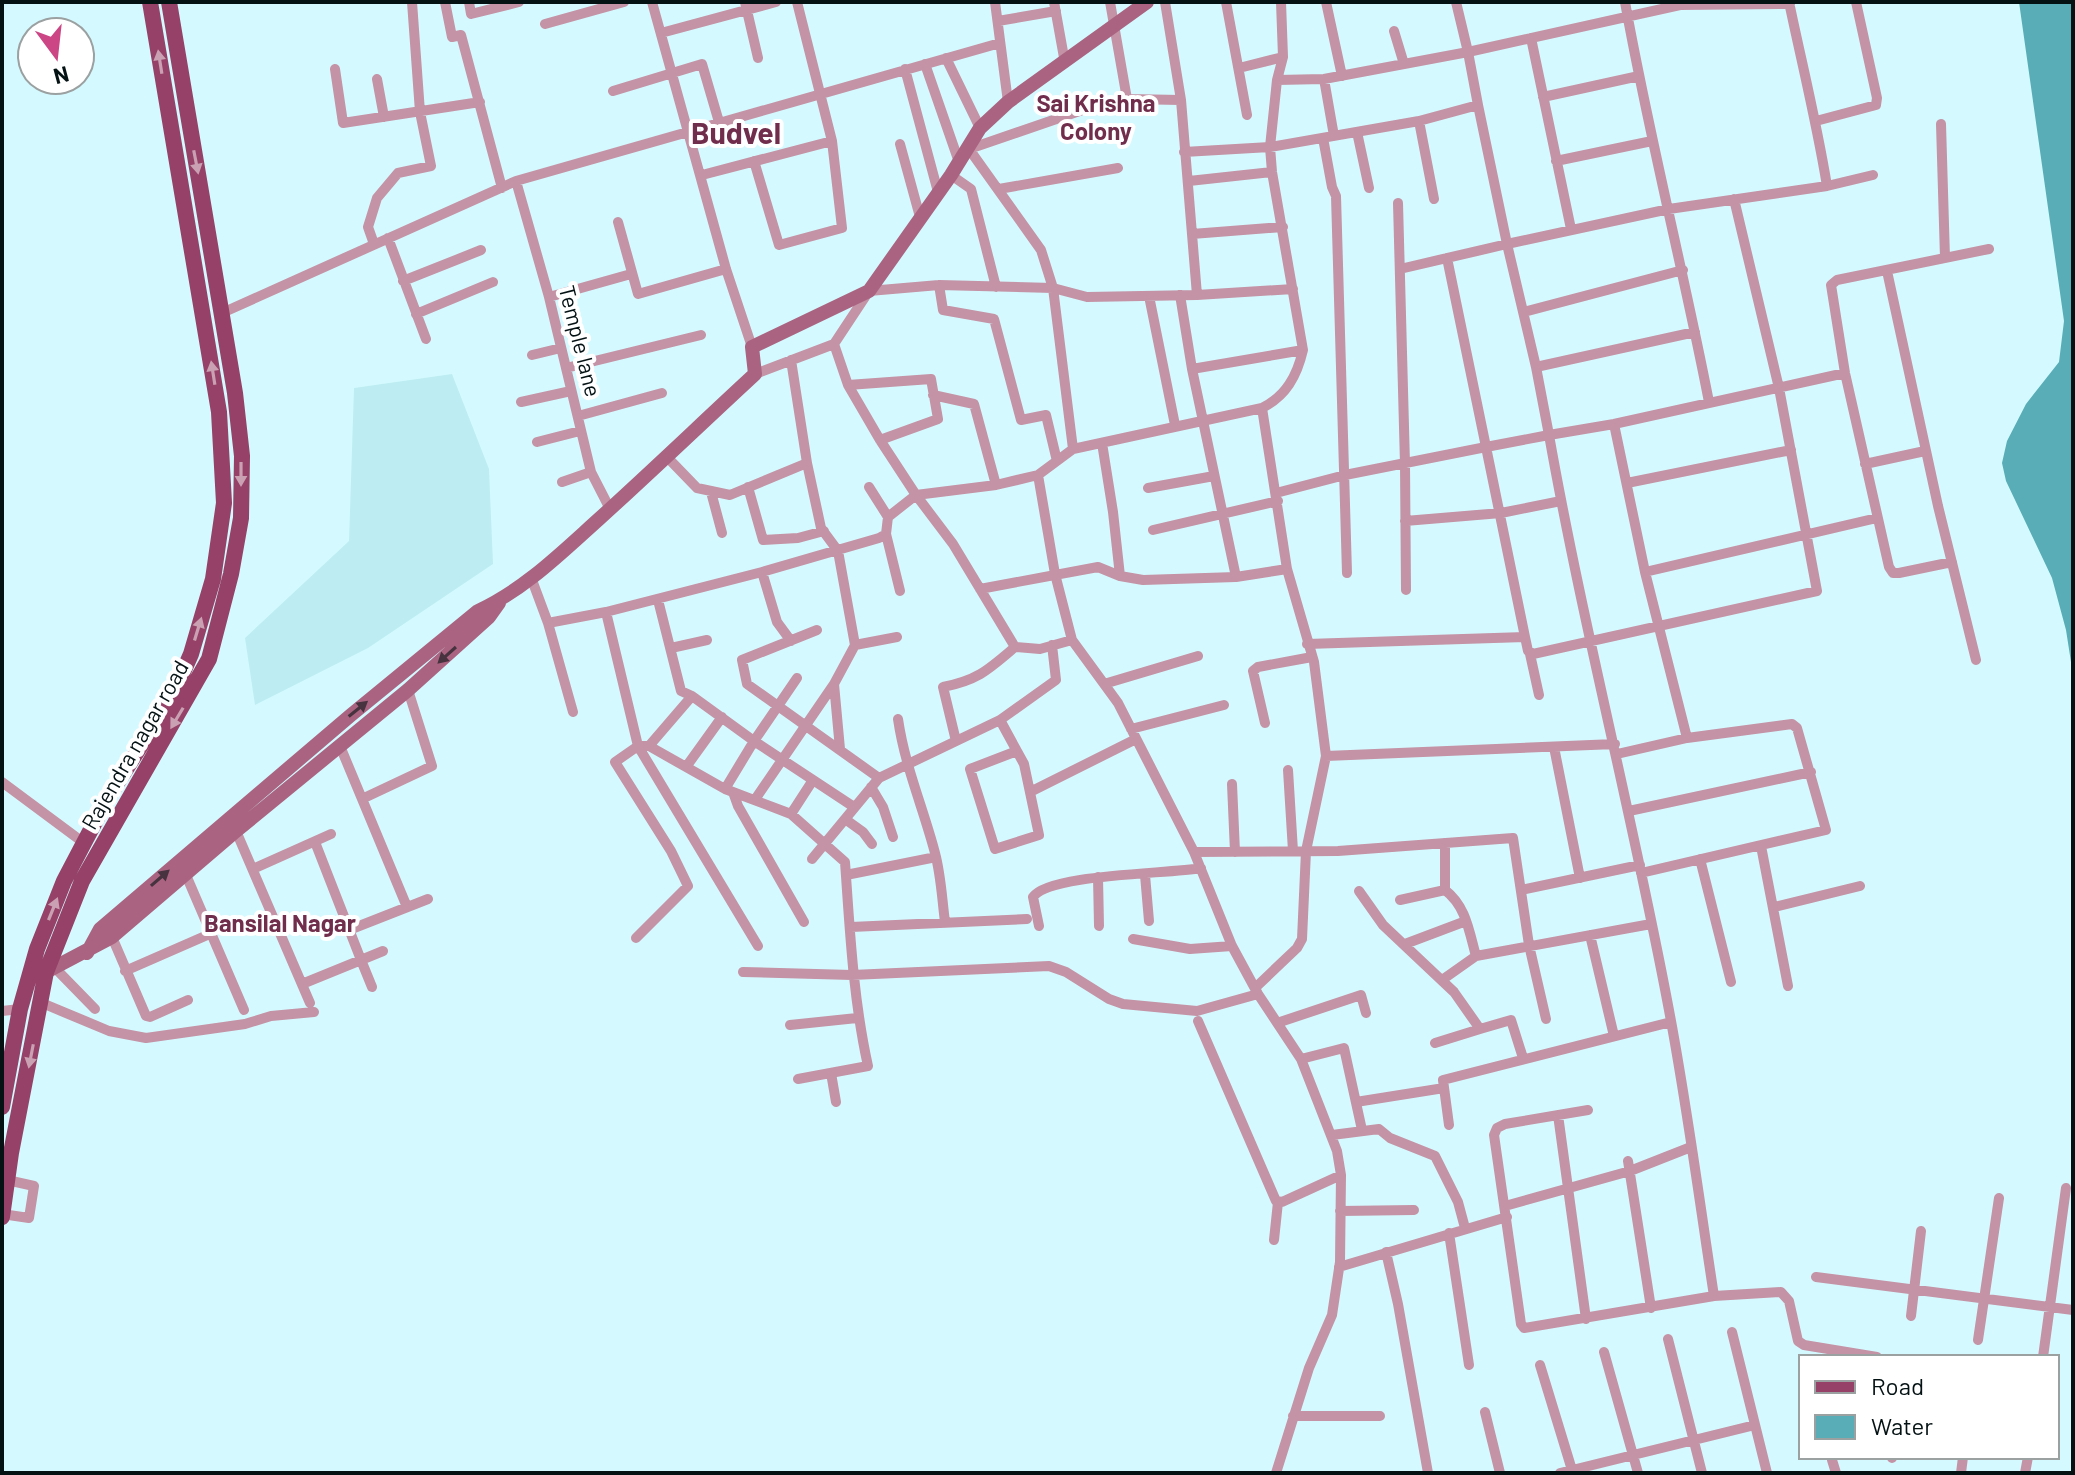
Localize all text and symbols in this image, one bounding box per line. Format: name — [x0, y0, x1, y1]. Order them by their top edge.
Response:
north arrow — [16, 16, 96, 96]
one-way arrow — [153, 49, 166, 74]
text: N — [51, 62, 72, 91]
district label: Sai Krishna Colony — [1036, 88, 1156, 145]
district label: Budvel — [691, 114, 781, 150]
one-way arrow — [190, 150, 202, 175]
street label: Temple lane — [555, 282, 607, 399]
one-way arrow — [206, 360, 219, 385]
one-way arrow — [235, 462, 248, 487]
one-way arrow — [192, 617, 205, 641]
one-way arrow — [438, 645, 457, 663]
street label: Rajendra nagar road — [75, 655, 193, 834]
one-way arrow — [348, 701, 368, 718]
one-way arrow — [170, 706, 184, 729]
one-way arrow — [150, 870, 170, 887]
one-way arrow — [47, 897, 60, 921]
district label: Bansilal Nagar — [204, 908, 356, 937]
one-way arrow — [24, 1044, 37, 1069]
legend — [1799, 1355, 2059, 1459]
text: Road — [1871, 1371, 1924, 1400]
text: Water — [1871, 1411, 1933, 1440]

